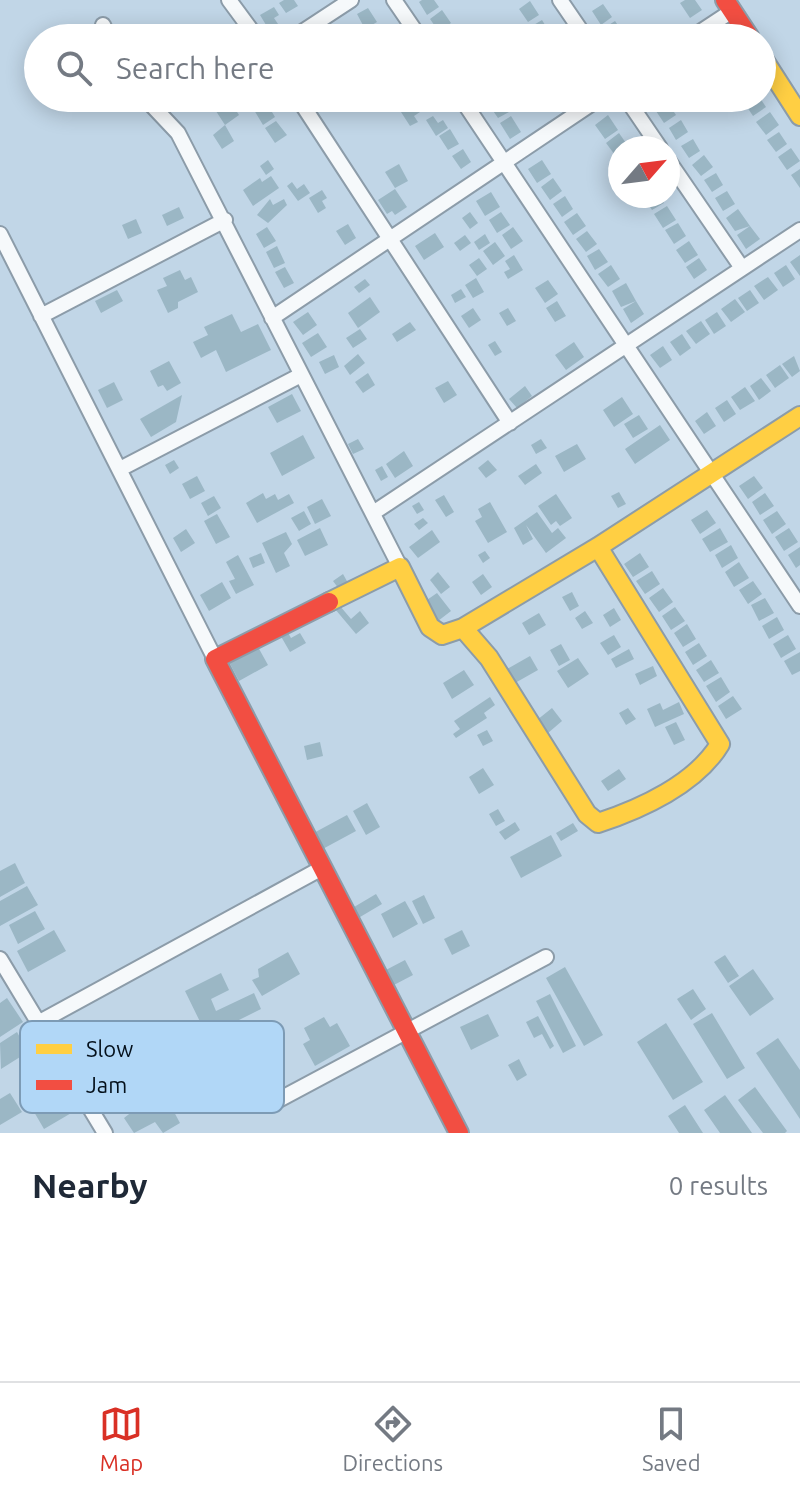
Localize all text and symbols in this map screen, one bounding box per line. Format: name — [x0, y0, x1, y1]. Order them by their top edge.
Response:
search box — [24, 24, 776, 112]
icon: search — [52, 46, 96, 90]
text: Search here — [116, 51, 275, 85]
north arrow — [608, 136, 680, 208]
legend — [20, 1021, 284, 1113]
text: Slow — [86, 1036, 133, 1061]
text: Jam — [86, 1072, 127, 1097]
text: Nearby — [32, 1166, 147, 1204]
text: 0 results — [669, 1171, 768, 1200]
tab: Map — [99, 1402, 143, 1475]
tab: Directions — [342, 1402, 443, 1475]
tab: Saved — [642, 1402, 701, 1475]

